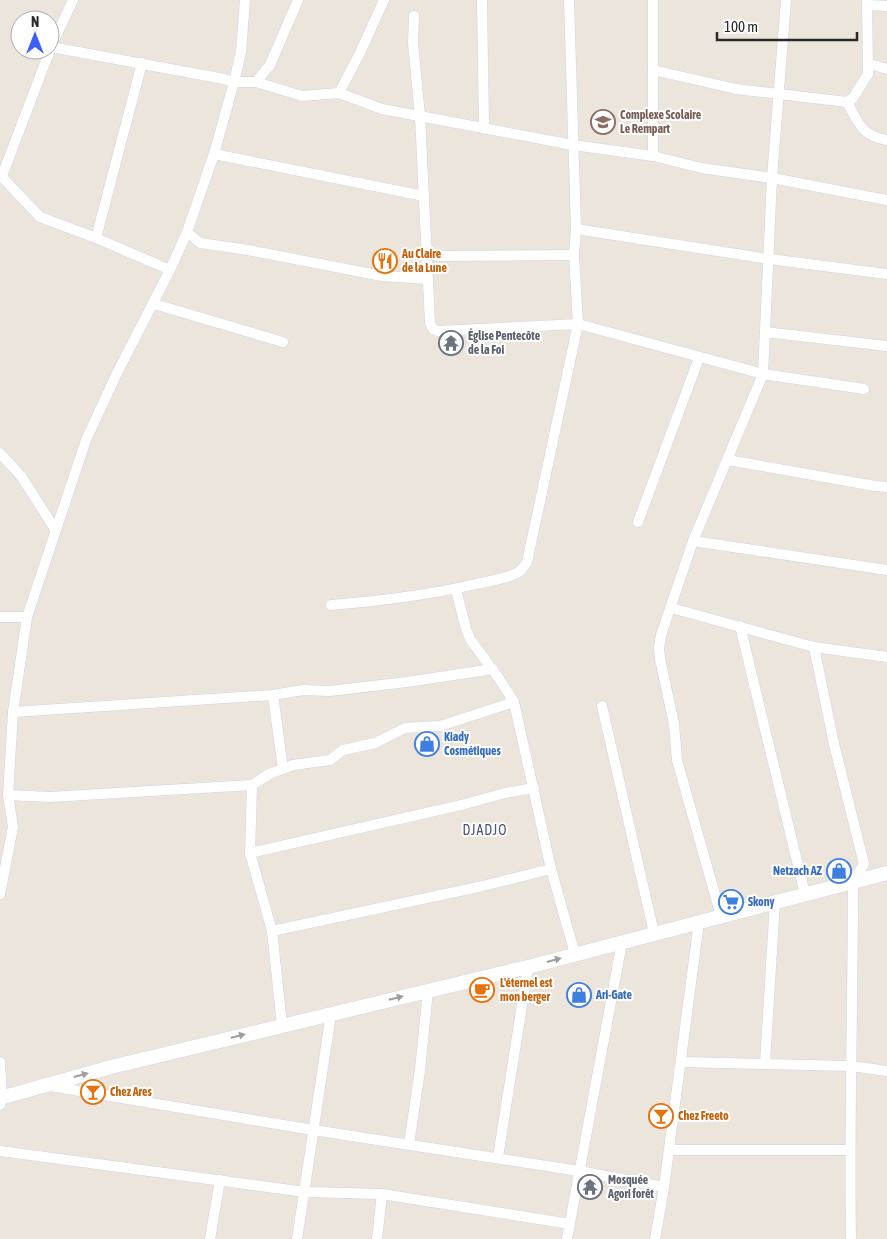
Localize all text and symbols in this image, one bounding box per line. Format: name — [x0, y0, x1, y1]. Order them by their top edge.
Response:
north arrow — [10, 10, 60, 60]
scale bar — [717, 10, 857, 42]
text: N — [31, 14, 39, 30]
text: 100 m — [724, 18, 758, 35]
place label: Complexe Scolaire Le Rempart — [620, 108, 702, 136]
school or university icon: Complexe Scolaire Le Rempart — [590, 109, 616, 135]
place label: Au Claire de la Lune — [401, 247, 447, 275]
restaurant icon: Au Claire de la Lune — [372, 248, 398, 274]
place label: Église Pentecôte de la Foi — [468, 328, 541, 357]
temple icon: Église Pentecôte de la Foi — [438, 330, 464, 356]
place label: Kiady Cosmétiques — [444, 730, 502, 758]
shop icon: Kiady Cosmétiques — [414, 731, 440, 757]
district label: DJADJO — [463, 822, 507, 838]
shop icon: Netzach AZ — [826, 858, 852, 884]
place label: Netzach AZ — [773, 864, 823, 878]
supermarket icon: Skony — [718, 889, 744, 915]
place label: Skony — [748, 895, 775, 909]
one-way arrow — [547, 955, 562, 963]
place label: L'éternel est mon berger — [500, 976, 553, 1004]
cafe icon: L'éternel est mon berger — [469, 977, 495, 1003]
shop icon: Ari-Gate — [566, 982, 592, 1008]
place label: Ari-Gate — [595, 988, 632, 1002]
one-way arrow — [389, 994, 404, 1002]
one-way arrow — [231, 1032, 246, 1040]
one-way arrow — [73, 1071, 88, 1079]
bar icon: Chez Ares — [80, 1079, 106, 1105]
place label: Chez Ares — [110, 1085, 153, 1099]
bar icon: Chez Freeto — [648, 1103, 674, 1129]
place label: Chez Freeto — [678, 1109, 729, 1123]
place label: Mosquée Agori forêt — [607, 1173, 654, 1201]
temple icon: Mosquée Agori forêt — [577, 1174, 603, 1200]

